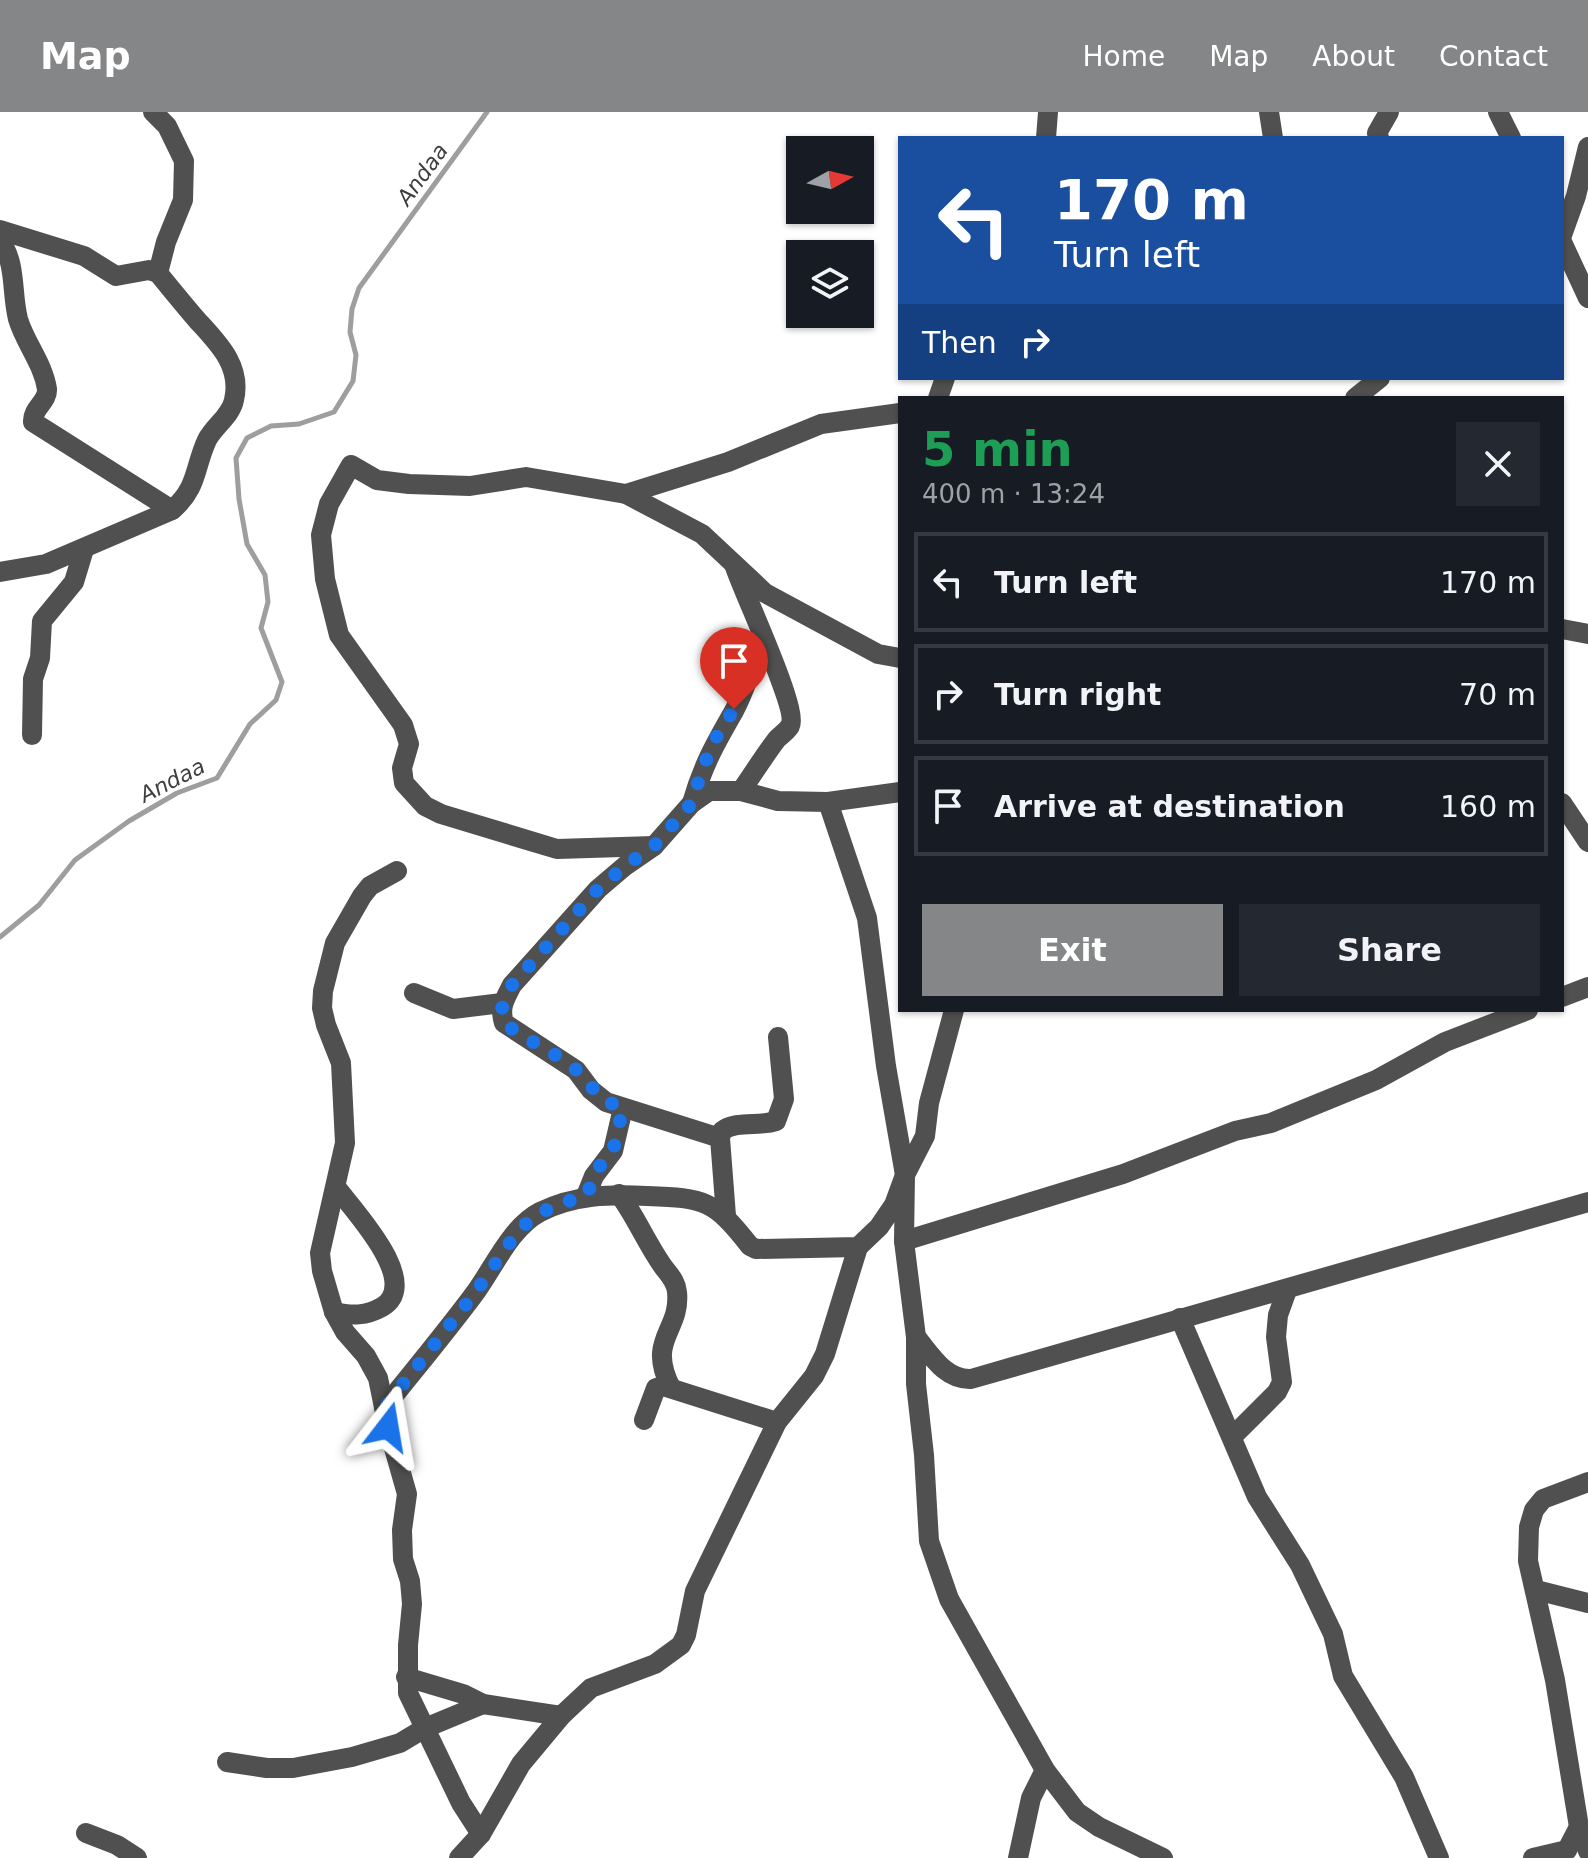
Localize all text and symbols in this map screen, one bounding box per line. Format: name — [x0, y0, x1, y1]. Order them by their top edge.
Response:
text: Map — [40, 34, 131, 78]
text: Home — [1082, 40, 1165, 73]
text: Map — [1209, 40, 1268, 73]
text: About — [1312, 40, 1395, 73]
text: Contact — [1439, 40, 1548, 73]
north arrow — [786, 136, 874, 224]
map controls — [786, 136, 874, 328]
water label: Andaa — [391, 139, 453, 212]
text: 170 m — [1054, 167, 1249, 232]
icon: left — [922, 168, 1026, 272]
text: Turn left — [1054, 234, 1200, 275]
button: layers — [786, 240, 874, 328]
icon: right — [1013, 320, 1057, 364]
text: Then — [922, 325, 997, 360]
text: 5 min — [922, 421, 1073, 477]
button: close — [1456, 422, 1540, 506]
text: 400 m · 13:24 — [922, 479, 1105, 509]
icon: left — [926, 560, 970, 604]
text: Turn left — [994, 565, 1137, 600]
text: 170 m — [1440, 565, 1536, 600]
pin — [700, 627, 768, 709]
icon: arrive — [712, 639, 756, 683]
icon: right — [926, 672, 970, 716]
text: Turn right — [994, 677, 1161, 712]
text: 70 m — [1459, 677, 1536, 712]
water label: Andaa — [134, 753, 209, 808]
icon: arrive — [926, 784, 970, 828]
text: Arrive at destination — [994, 789, 1345, 824]
text: 160 m — [1440, 789, 1536, 824]
button: Exit — [922, 904, 1223, 996]
button: Share — [1239, 904, 1540, 996]
position arrow — [346, 1385, 430, 1469]

